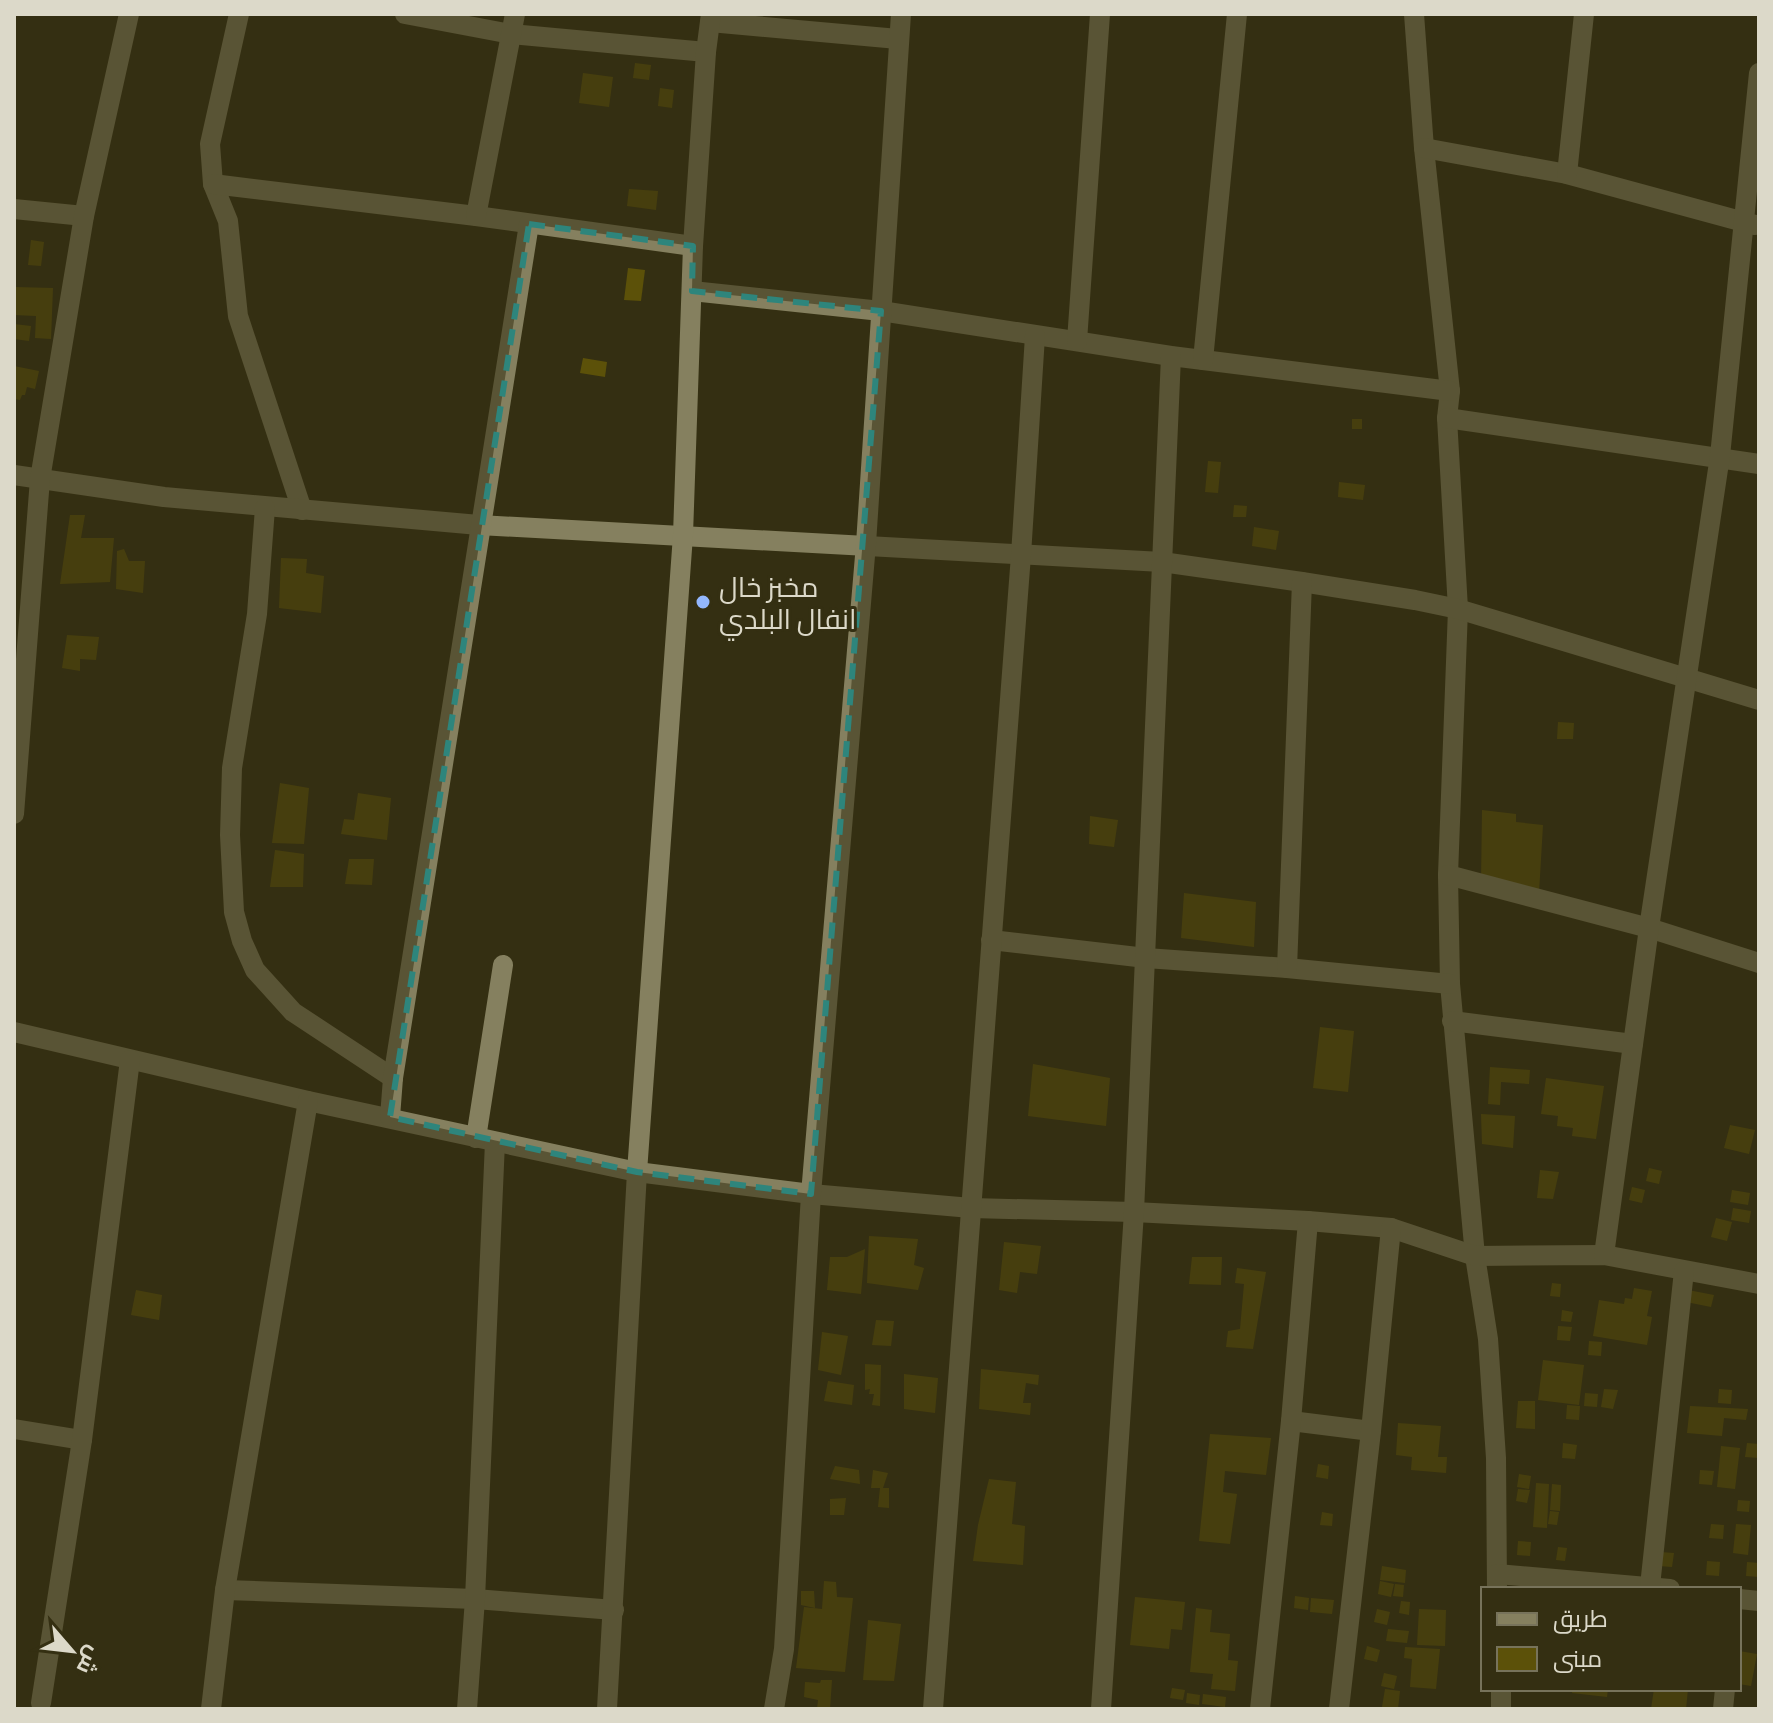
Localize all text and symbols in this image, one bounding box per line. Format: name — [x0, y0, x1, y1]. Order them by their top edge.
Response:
place label: مخبز خال انفال البلدي — [719, 569, 857, 641]
marker: مخبز خال انفال البلدي — [694, 593, 712, 611]
legend — [1481, 1587, 1741, 1691]
text: طريق — [1553, 1603, 1608, 1634]
north arrow — [32, 1611, 112, 1691]
text: ش — [71, 1641, 109, 1679]
text: مبنى — [1553, 1643, 1602, 1673]

